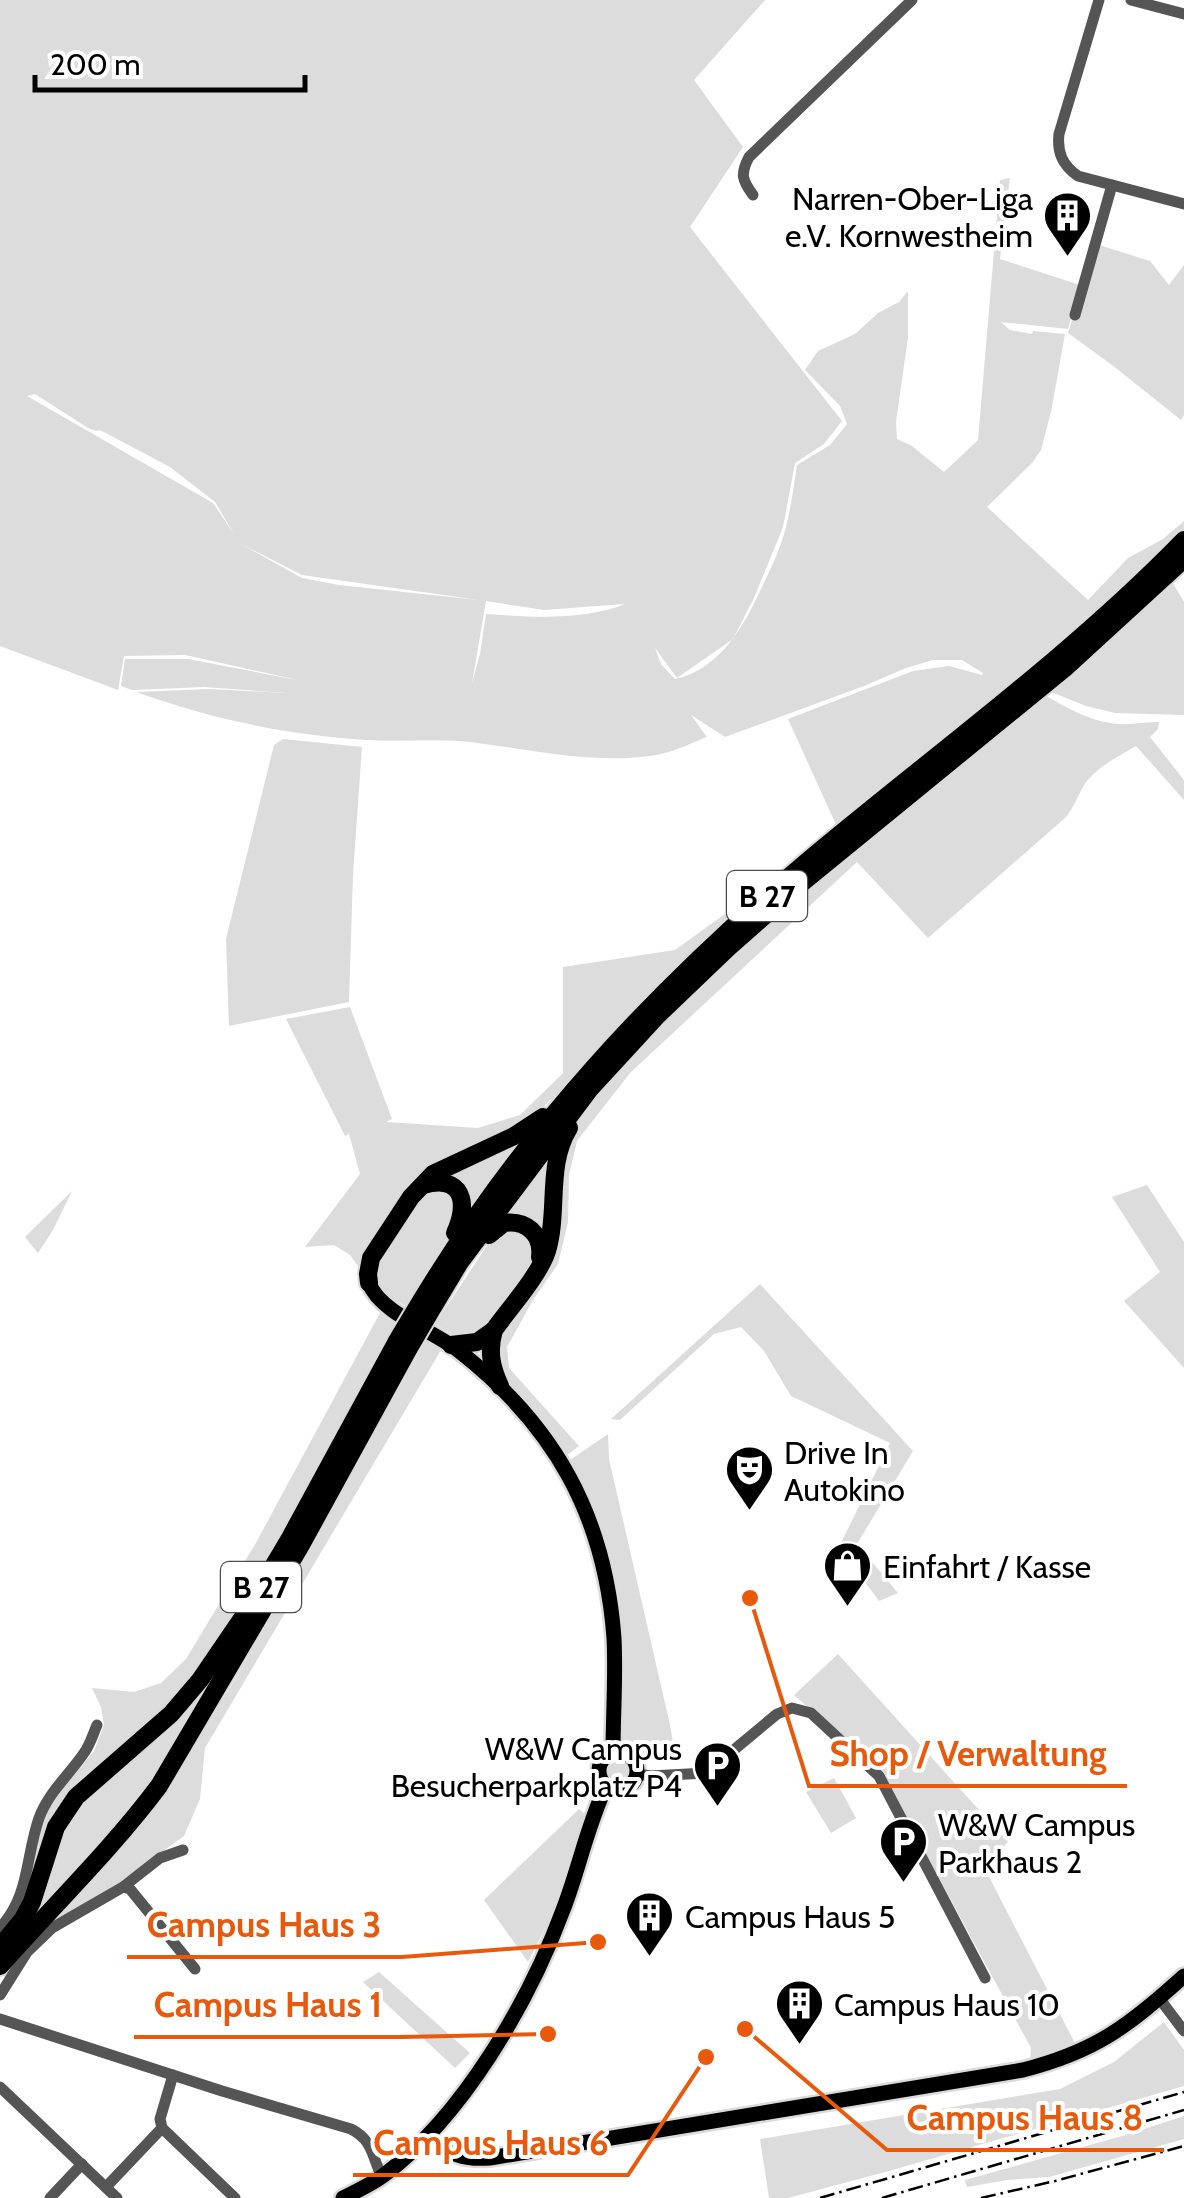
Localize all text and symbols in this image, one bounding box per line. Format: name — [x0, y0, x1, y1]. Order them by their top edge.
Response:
scale bar — [35, 30, 305, 92]
text: 200 m — [50, 46, 141, 83]
place label: Narren-Ober-Liga e.V. Kornwestheim — [785, 179, 1034, 255]
building icon: Narren-Ober-Liga e.V. Kornwestheim — [1042, 190, 1094, 258]
road number: B 27 — [727, 871, 807, 921]
place label: Drive In Autokino — [784, 1433, 905, 1509]
theatre icon: Drive In Autokino — [723, 1444, 775, 1512]
shop icon: Einfahrt / Kasse — [822, 1540, 874, 1608]
place label: Einfahrt / Kasse — [883, 1547, 1091, 1586]
road number: B 27 — [221, 1562, 301, 1612]
callout: Shop / Verwaltung — [809, 1721, 1127, 1786]
place label: W&W Campus Besucherparkplatz P4 — [391, 1729, 682, 1805]
text: Shop / Verwaltung — [829, 1732, 1107, 1775]
parking icon: W&W Campus Besucherparkplatz P4 — [691, 1740, 743, 1808]
place label: W&W Campus Parkhaus 2 — [938, 1805, 1135, 1881]
parking icon: W&W Campus Parkhaus 2 — [877, 1816, 929, 1884]
building icon: Campus Haus 5 — [624, 1890, 676, 1958]
callout: Campus Haus 3 — [127, 1892, 402, 1957]
place label: Campus Haus 5 — [685, 1897, 895, 1936]
text: Campus Haus 3 — [147, 1903, 381, 1946]
callout: Campus Haus 1 — [134, 1972, 402, 2037]
building icon: Campus Haus 10 — [773, 1978, 825, 2046]
text: Campus Haus 1 — [154, 1983, 382, 2026]
place label: Campus Haus 10 — [834, 1985, 1060, 2024]
callout: Campus Haus 8 — [887, 2085, 1164, 2150]
text: Campus Haus 8 — [907, 2096, 1143, 2139]
callout: Campus Haus 6 — [353, 2110, 628, 2175]
text: Campus Haus 6 — [373, 2121, 609, 2164]

